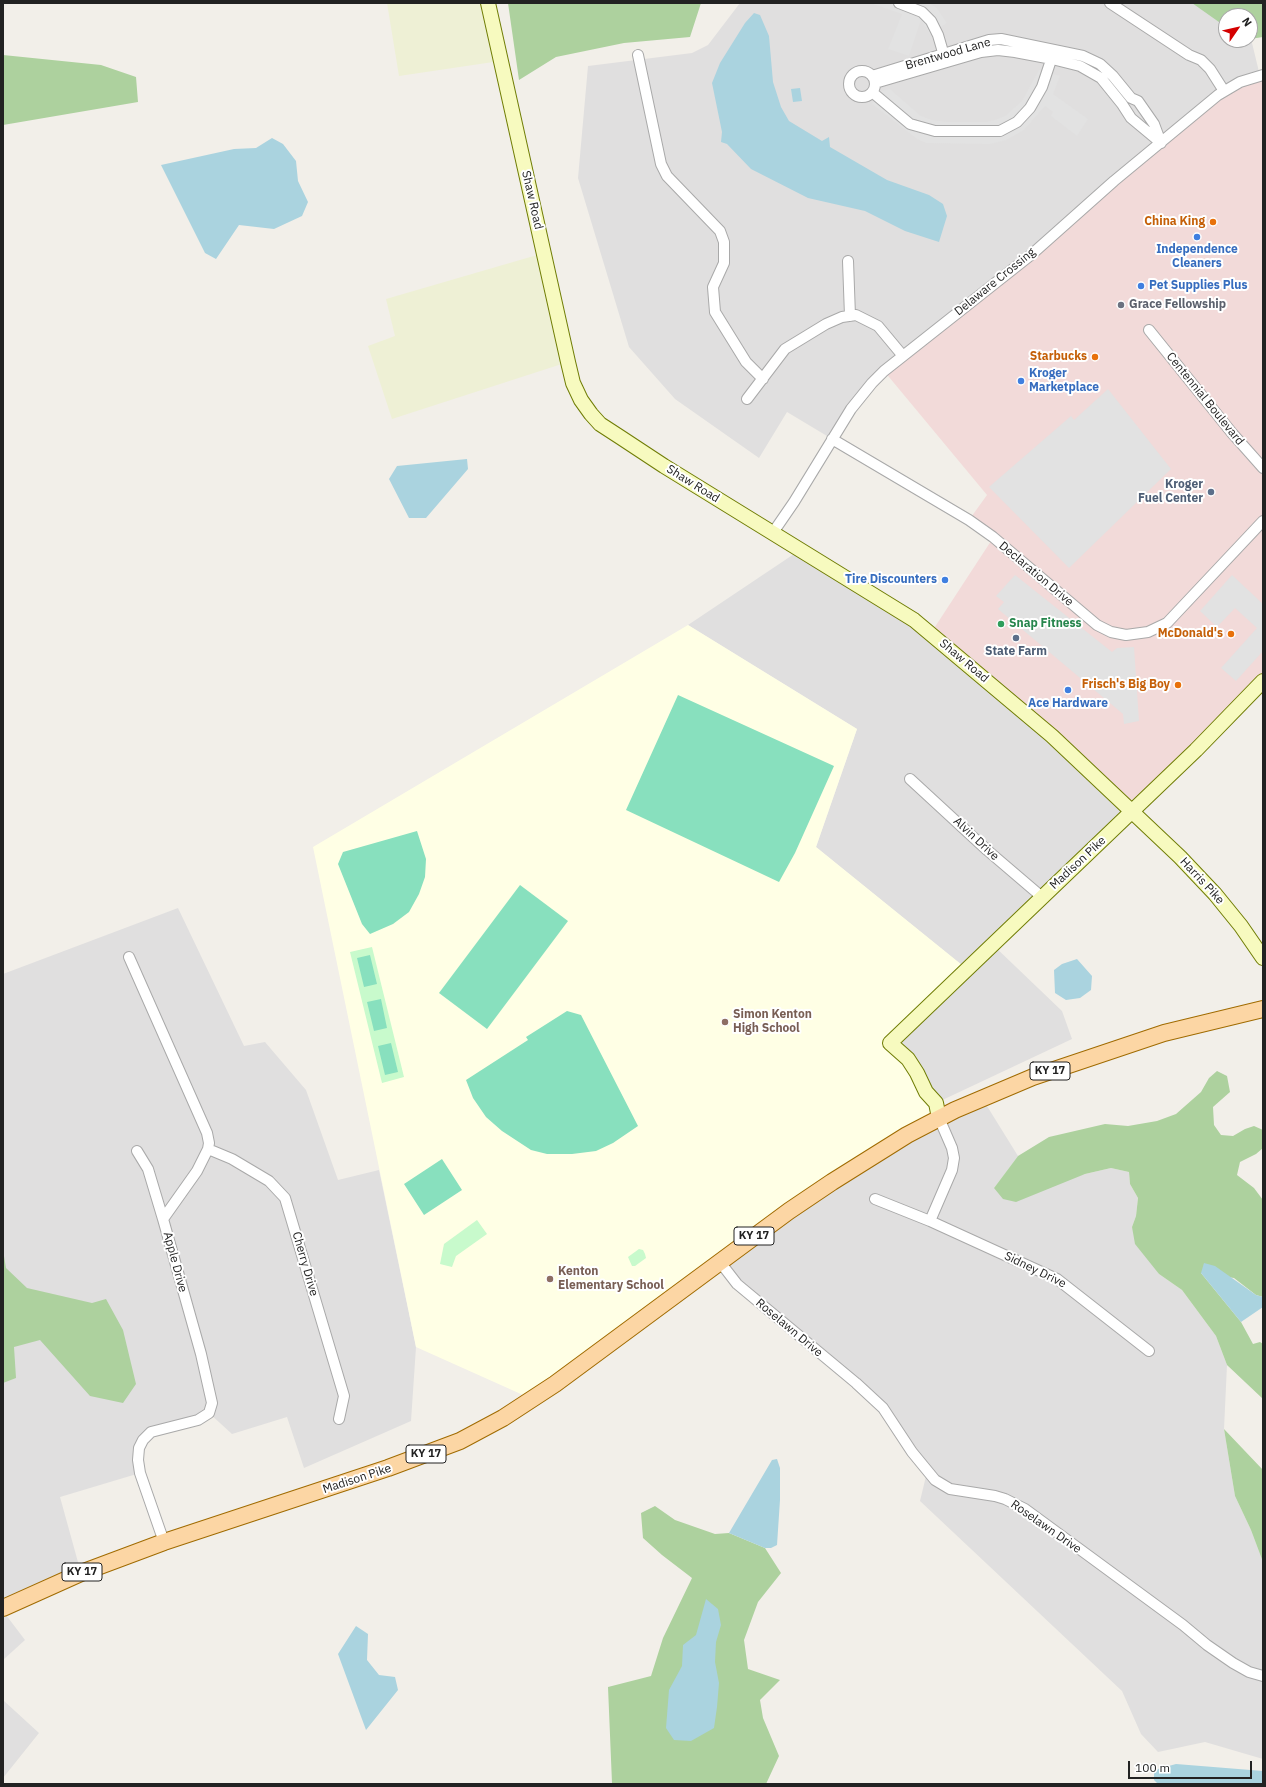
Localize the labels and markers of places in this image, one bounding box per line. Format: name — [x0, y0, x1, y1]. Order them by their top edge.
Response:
place label: China King — [1144, 215, 1205, 229]
marker: China King — [1208, 217, 1218, 227]
marker: Independence Cleaners — [1192, 232, 1202, 242]
place label: Independence Cleaners — [1156, 243, 1238, 271]
place label: Pet Supplies Plus — [1149, 279, 1247, 293]
marker: Pet Supplies Plus — [1136, 281, 1146, 291]
place label: Grace Fellowship — [1129, 298, 1226, 312]
marker: Grace Fellowship — [1116, 300, 1126, 310]
place label: Starbucks — [1030, 350, 1087, 364]
marker: Starbucks — [1090, 352, 1100, 362]
place label: Kroger Marketplace — [1029, 367, 1099, 395]
marker: Kroger Marketplace — [1016, 376, 1026, 386]
place label: Kroger Fuel Center — [1138, 478, 1203, 506]
marker: Kroger Fuel Center — [1206, 487, 1216, 497]
place label: Tire Discounters — [845, 573, 937, 587]
marker: Tire Discounters — [940, 575, 950, 585]
place label: Snap Fitness — [1009, 617, 1082, 631]
marker: Snap Fitness — [996, 619, 1006, 629]
place label: McDonald's — [1158, 627, 1223, 641]
marker: McDonald's — [1226, 629, 1236, 639]
marker: State Farm — [1011, 633, 1021, 643]
place label: State Farm — [985, 645, 1047, 659]
place label: Frisch's Big Boy — [1082, 678, 1170, 692]
marker: Frisch's Big Boy — [1173, 680, 1183, 690]
marker: Ace Hardware — [1063, 685, 1073, 695]
place label: Ace Hardware — [1028, 697, 1108, 711]
place label: Simon Kenton High School — [733, 1008, 812, 1036]
marker: Simon Kenton High School — [720, 1017, 730, 1027]
place label: Kenton Elementary School — [558, 1265, 664, 1293]
marker: Kenton Elementary School — [545, 1274, 555, 1284]

